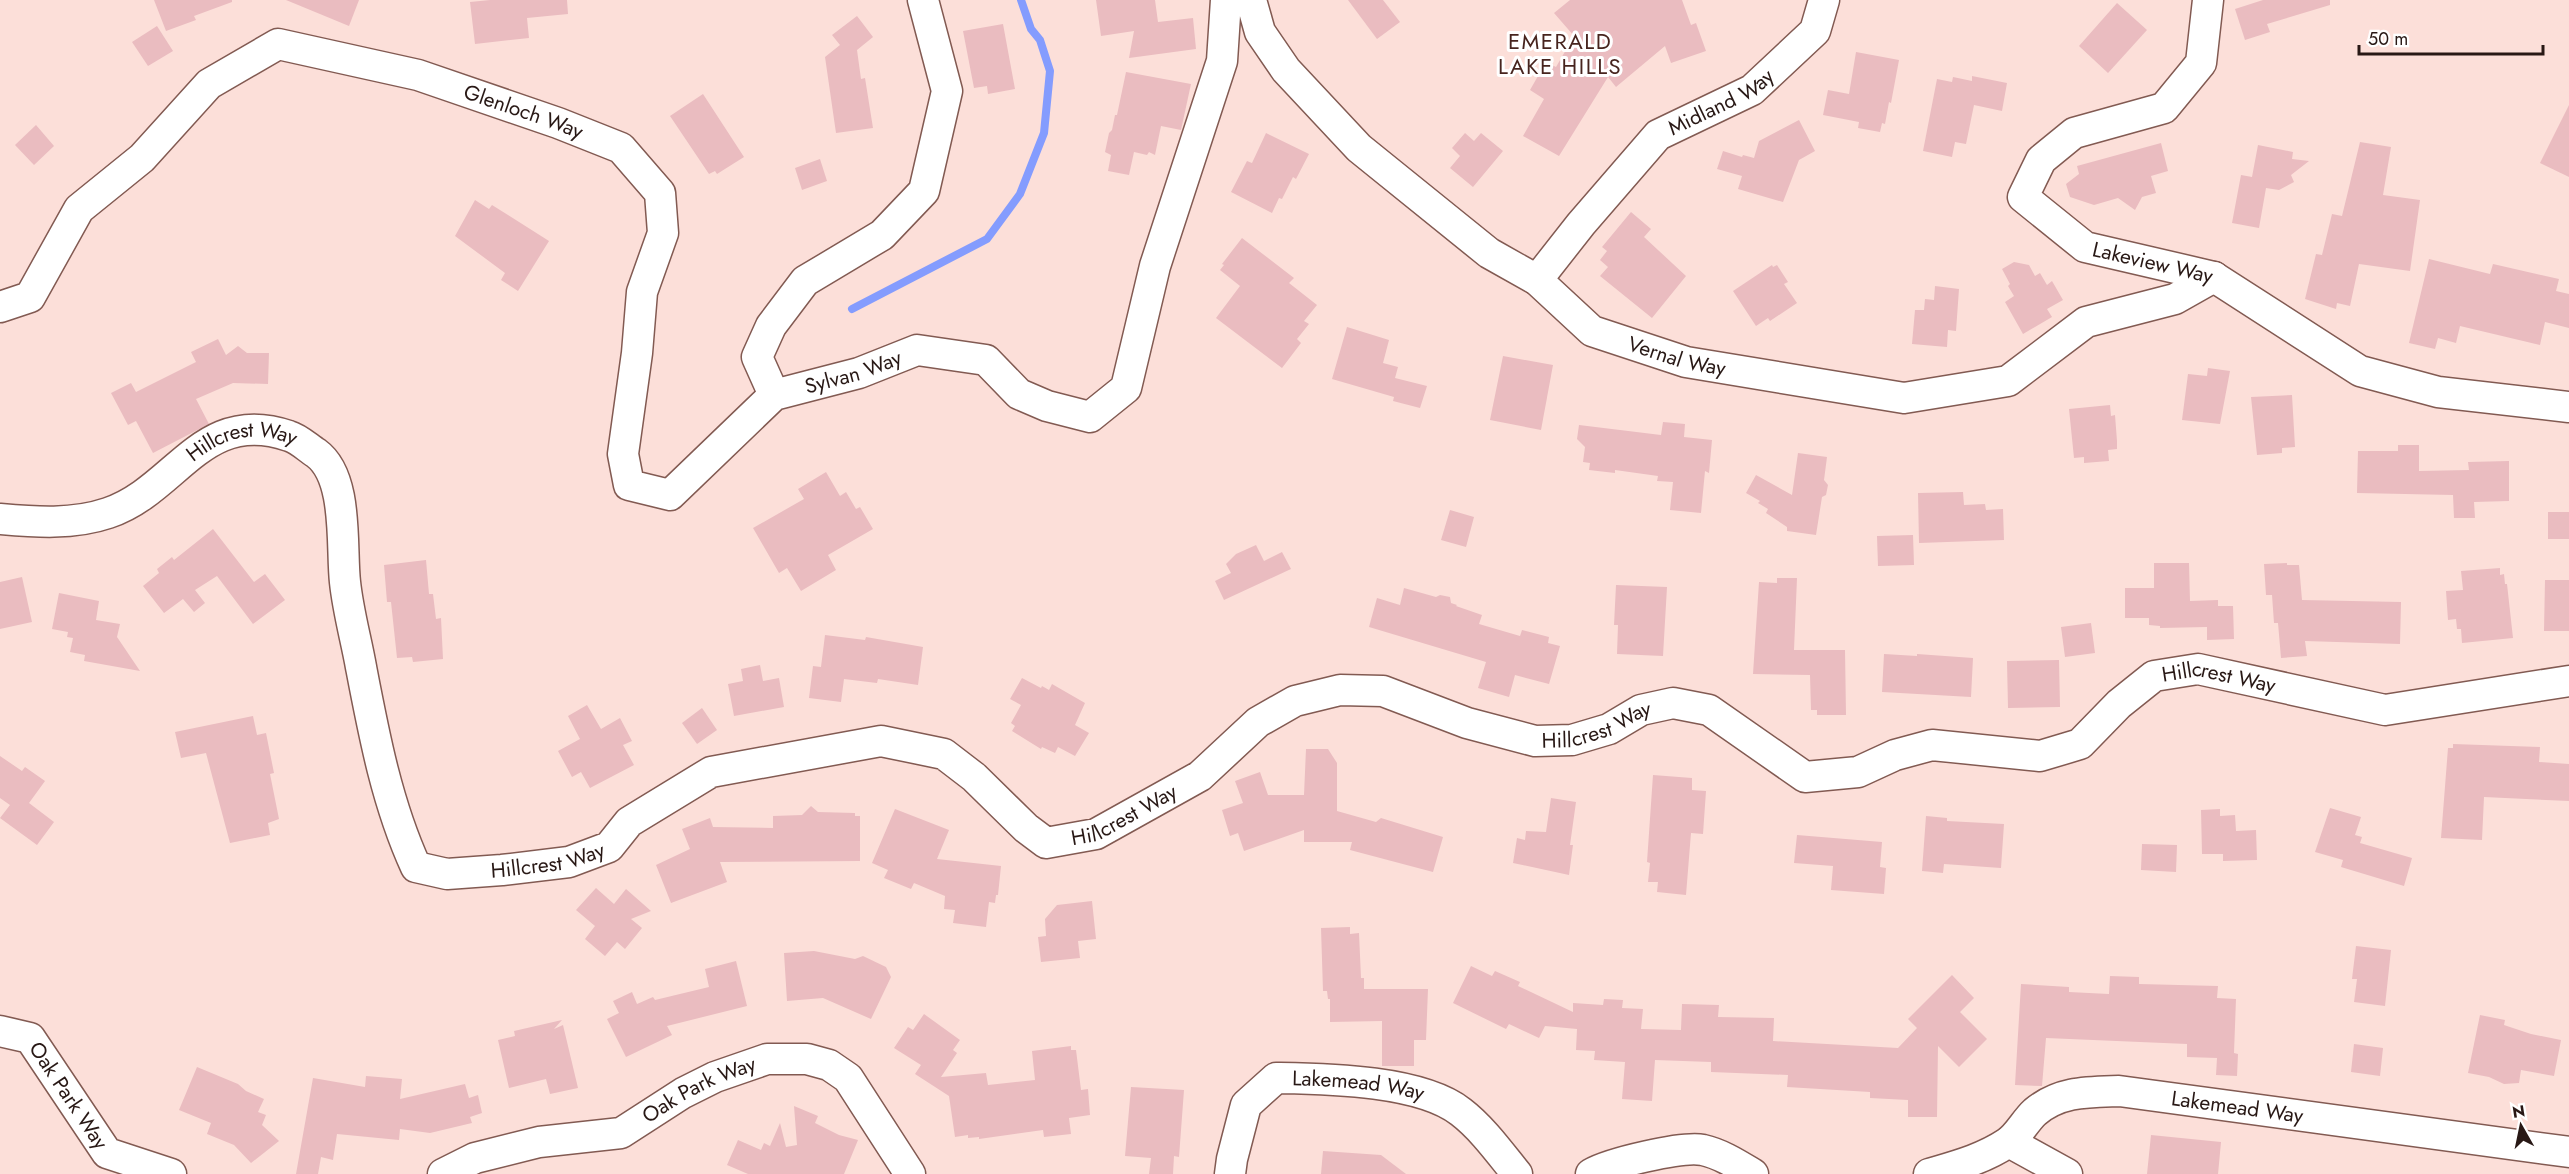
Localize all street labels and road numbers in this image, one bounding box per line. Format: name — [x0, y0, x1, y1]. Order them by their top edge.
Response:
street label: Midland Way — [1663, 61, 1781, 143]
street label: Glenloch Way — [460, 77, 588, 147]
street label: Lakeview Way — [2090, 234, 2217, 291]
street label: Vernal Way — [1624, 329, 1729, 383]
street label: Sylvan Way — [801, 342, 907, 401]
street label: Hillcrest Way — [180, 415, 303, 469]
street label: Hillcrest Way — [2159, 654, 2279, 701]
street label: Hillcrest Way — [1541, 693, 1654, 756]
street label: Hillcrest Way — [1069, 776, 1183, 853]
street label: Hillcrest Way — [490, 835, 610, 886]
street label: Oak Park Way — [22, 1036, 116, 1156]
street label: Oak Park Way — [636, 1049, 760, 1131]
street label: Lakemead Way — [1292, 1063, 1429, 1109]
street label: Lakemead Way — [2169, 1083, 2306, 1131]

